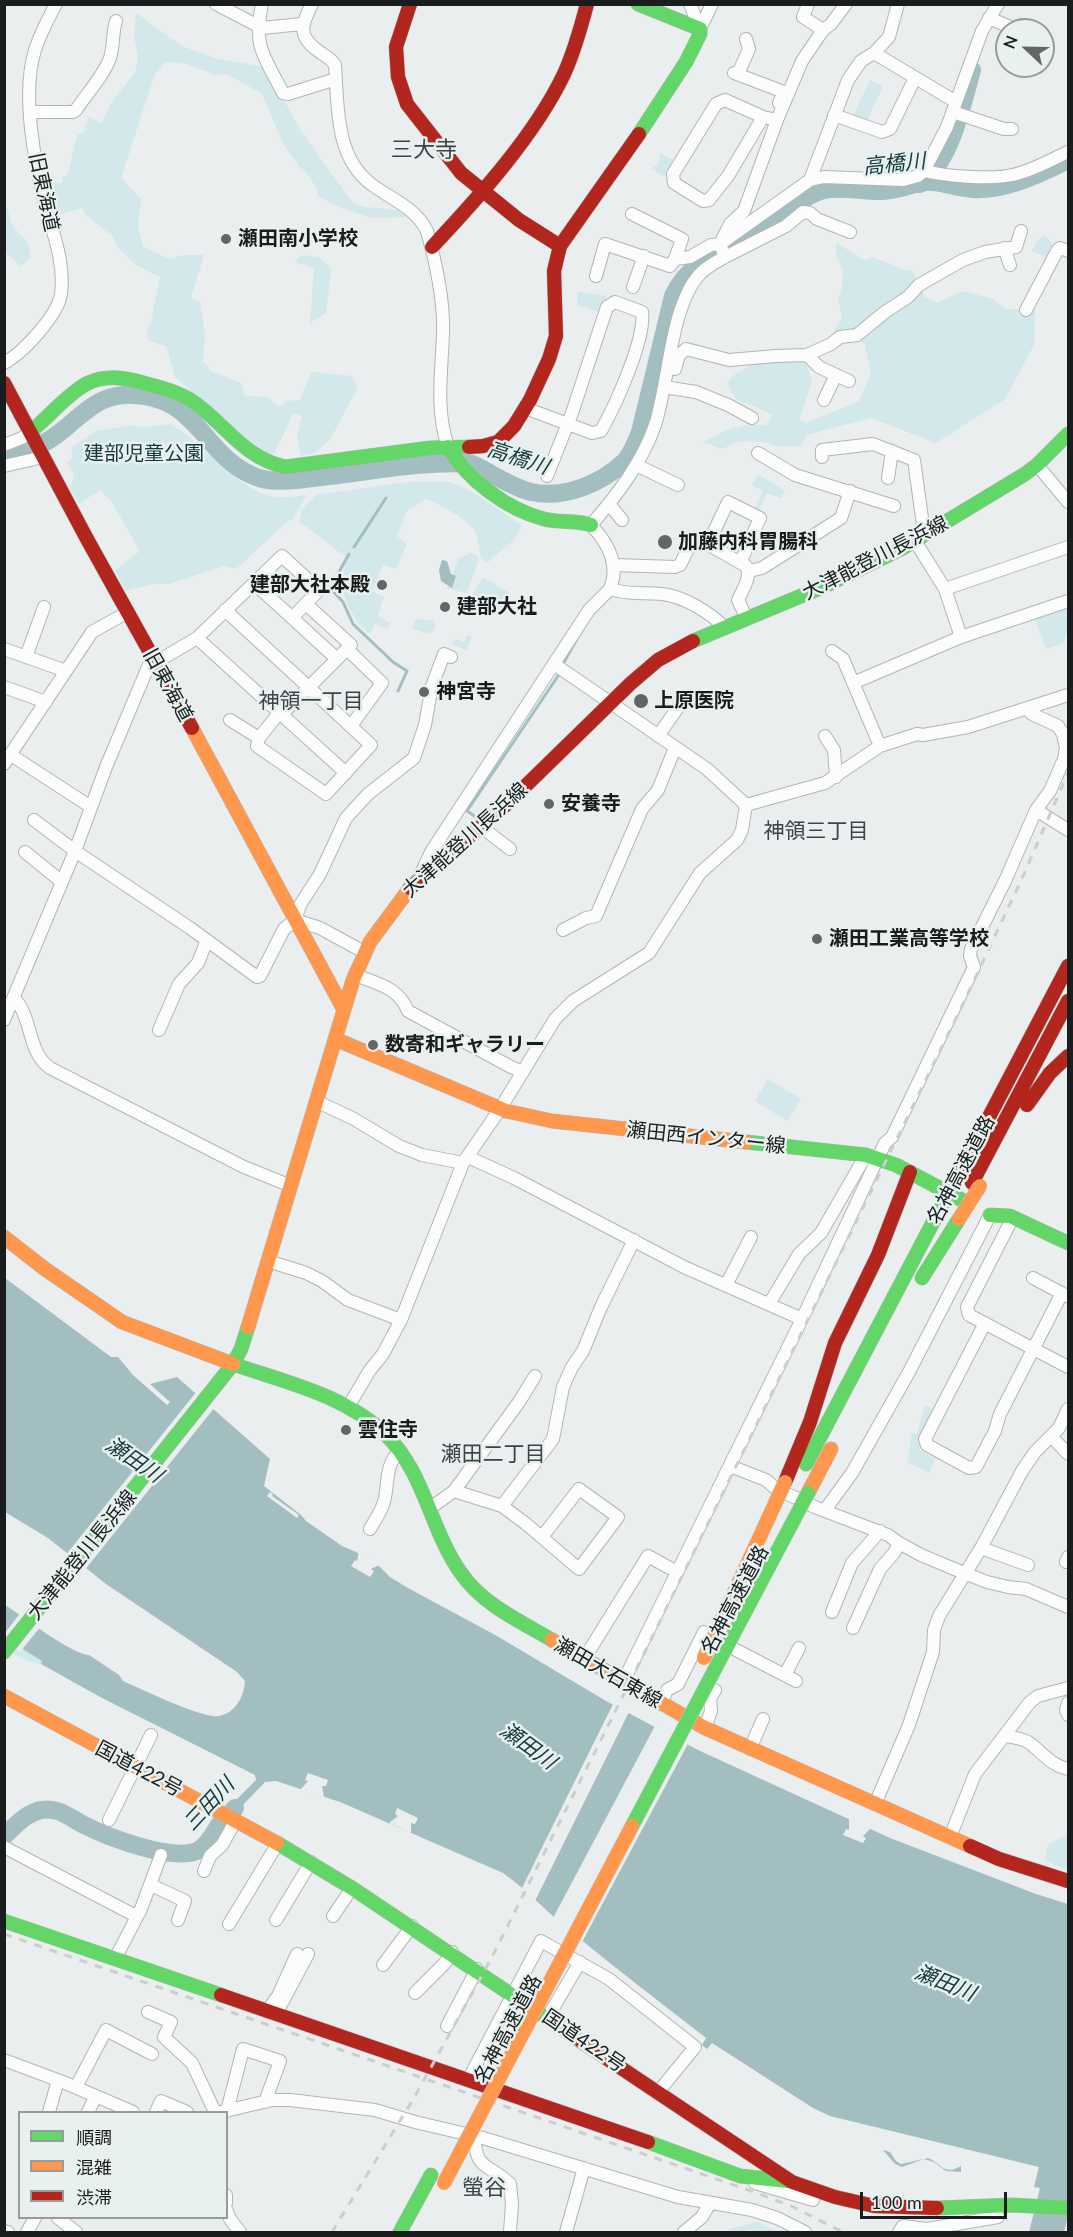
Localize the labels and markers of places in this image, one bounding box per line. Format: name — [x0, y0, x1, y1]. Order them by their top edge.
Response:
place label: 瀬田南小学校 — [238, 227, 358, 251]
marker: 瀬田南小学校 — [219, 232, 233, 246]
place label: 加藤内科胃腸科 — [678, 530, 818, 554]
marker: 加藤内科胃腸科 — [656, 533, 674, 551]
place label: 建部大社本殿 — [250, 573, 370, 597]
marker: 建部大社本殿 — [375, 578, 389, 592]
place label: 建部大社 — [457, 595, 537, 619]
marker: 建部大社 — [438, 600, 452, 614]
place label: 神宮寺 — [436, 680, 496, 704]
marker: 神宮寺 — [417, 685, 431, 699]
place label: 上原医院 — [654, 689, 734, 713]
marker: 上原医院 — [632, 692, 650, 710]
place label: 安養寺 — [561, 792, 621, 816]
marker: 安養寺 — [542, 797, 556, 811]
place label: 瀬田工業高等学校 — [829, 927, 989, 951]
marker: 瀬田工業高等学校 — [810, 932, 824, 946]
place label: 数寄和ギャラリー — [385, 1033, 545, 1057]
marker: 数寄和ギャラリー — [366, 1038, 380, 1052]
place label: 雲住寺 — [358, 1418, 418, 1442]
marker: 雲住寺 — [339, 1423, 353, 1437]

